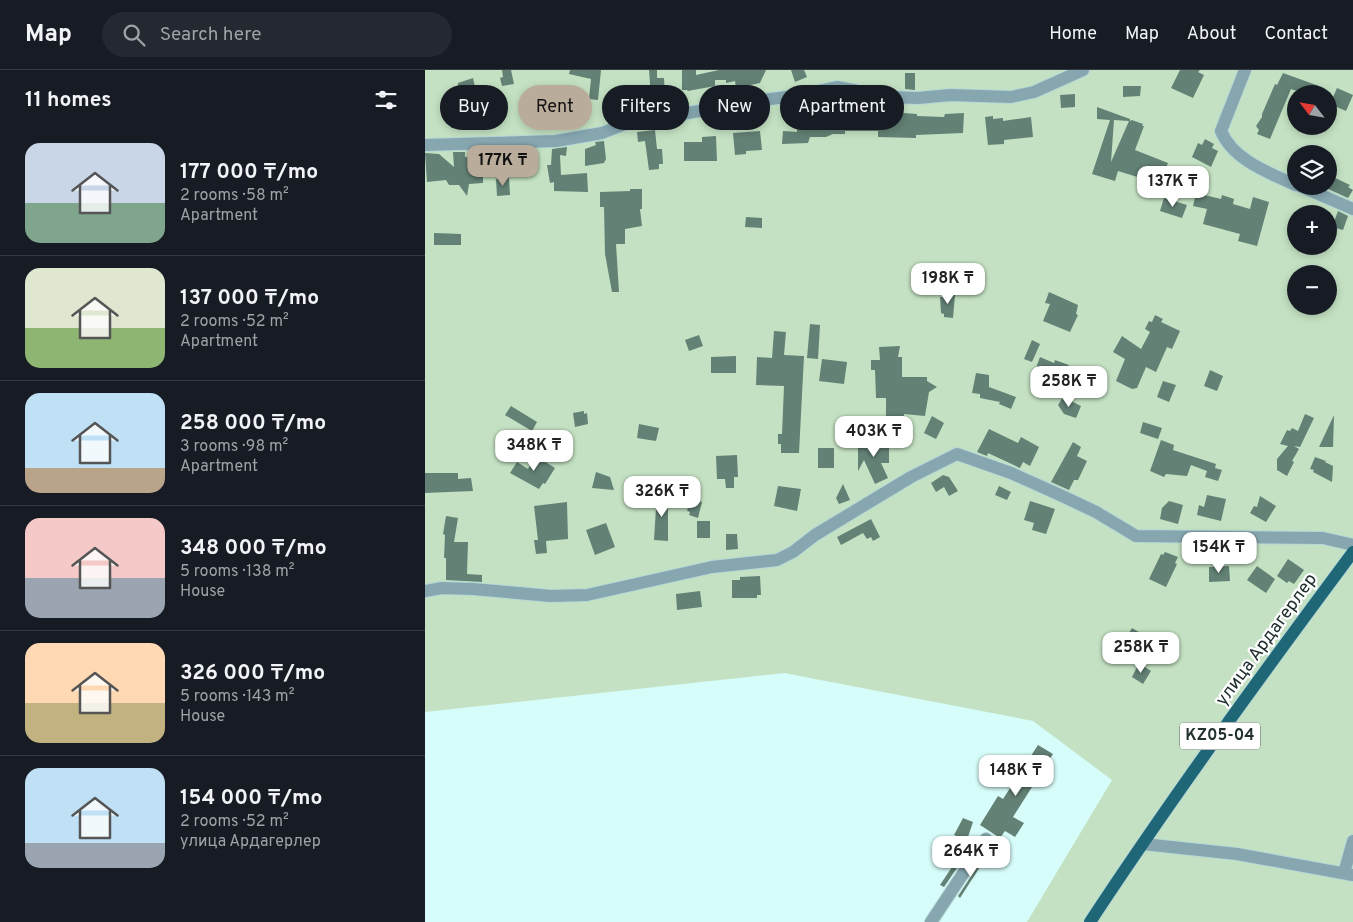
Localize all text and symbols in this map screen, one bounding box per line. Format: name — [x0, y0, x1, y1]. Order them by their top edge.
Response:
search box — [102, 12, 452, 57]
text: Map — [25, 20, 72, 50]
icon: search — [120, 21, 148, 49]
text: Search here — [160, 23, 261, 47]
text: Home — [1049, 23, 1097, 46]
text: Map — [1125, 23, 1159, 46]
text: About — [1187, 23, 1236, 46]
text: Contact — [1264, 23, 1328, 46]
chip: Buy — [440, 85, 508, 130]
chip: Rent — [518, 85, 592, 130]
chip: Filters — [602, 85, 689, 130]
chip: New — [699, 85, 770, 130]
chip: Apartment — [780, 85, 904, 130]
north arrow — [1287, 85, 1337, 135]
map controls — [1287, 85, 1337, 315]
icon: filters — [372, 86, 400, 114]
text: 11 homes — [25, 87, 112, 114]
pin: 177K ₸ — [462, 144, 544, 187]
button: layers — [1287, 145, 1337, 195]
text: 177K ₸ — [478, 151, 528, 171]
text: 177 000 ₸/mo — [180, 159, 318, 186]
icon: home — [65, 163, 125, 223]
pin: 137K ₸ — [1132, 166, 1214, 208]
text: 137K ₸ — [1148, 172, 1198, 192]
text: 2 rooms · 58 m² — [180, 186, 289, 206]
button: + — [1287, 205, 1337, 255]
text: Apartment — [180, 206, 258, 226]
pin: 198K ₸ — [907, 262, 989, 305]
button: − — [1287, 265, 1337, 315]
text: 198K ₸ — [922, 269, 974, 289]
text: 137 000 ₸/mo — [180, 285, 319, 312]
icon: home — [65, 288, 125, 348]
text: 2 rooms · 52 m² — [180, 312, 289, 332]
text: Apartment — [180, 332, 258, 352]
pin: 258K ₸ — [1028, 366, 1110, 408]
text: 258K ₸ — [1041, 372, 1097, 392]
text: 258 000 ₸/mo — [180, 410, 326, 437]
icon: home — [65, 413, 125, 473]
pin: 403K ₸ — [833, 416, 915, 458]
text: 403K ₸ — [846, 422, 902, 442]
pin: 348K ₸ — [493, 430, 575, 472]
text: 348K ₸ — [506, 436, 562, 456]
text: 3 rooms · 98 m² — [180, 437, 288, 457]
text: Apartment — [180, 457, 258, 477]
pin: 326K ₸ — [621, 476, 703, 518]
text: 326K ₸ — [635, 482, 689, 502]
pin: 154K ₸ — [1178, 532, 1260, 574]
text: 348 000 ₸/mo — [180, 535, 327, 562]
icon: home — [65, 538, 125, 598]
text: 154K ₸ — [1193, 538, 1245, 558]
text: 5 rooms · 138 m² — [180, 562, 295, 582]
street label: улица Ардагерлер — [1211, 569, 1323, 711]
text: House — [180, 582, 225, 602]
pin: 258K ₸ — [1100, 632, 1182, 674]
text: 258K ₸ — [1113, 638, 1169, 658]
text: 326 000 ₸/mo — [180, 660, 325, 687]
icon: home — [65, 663, 125, 723]
text: 5 rooms · 143 m² — [180, 687, 294, 707]
text: House — [180, 707, 225, 727]
road number: KZ05-04 — [1180, 722, 1260, 749]
pin: 148K ₸ — [975, 754, 1057, 797]
text: 148K ₸ — [990, 761, 1042, 781]
text: 154 000 ₸/mo — [180, 785, 322, 812]
icon: home — [65, 788, 125, 848]
text: 2 rooms · 52 m² — [180, 812, 289, 832]
text: улица Ардагерлер — [180, 832, 321, 852]
pin: 264K ₸ — [930, 836, 1012, 878]
text: 264K ₸ — [943, 842, 999, 862]

